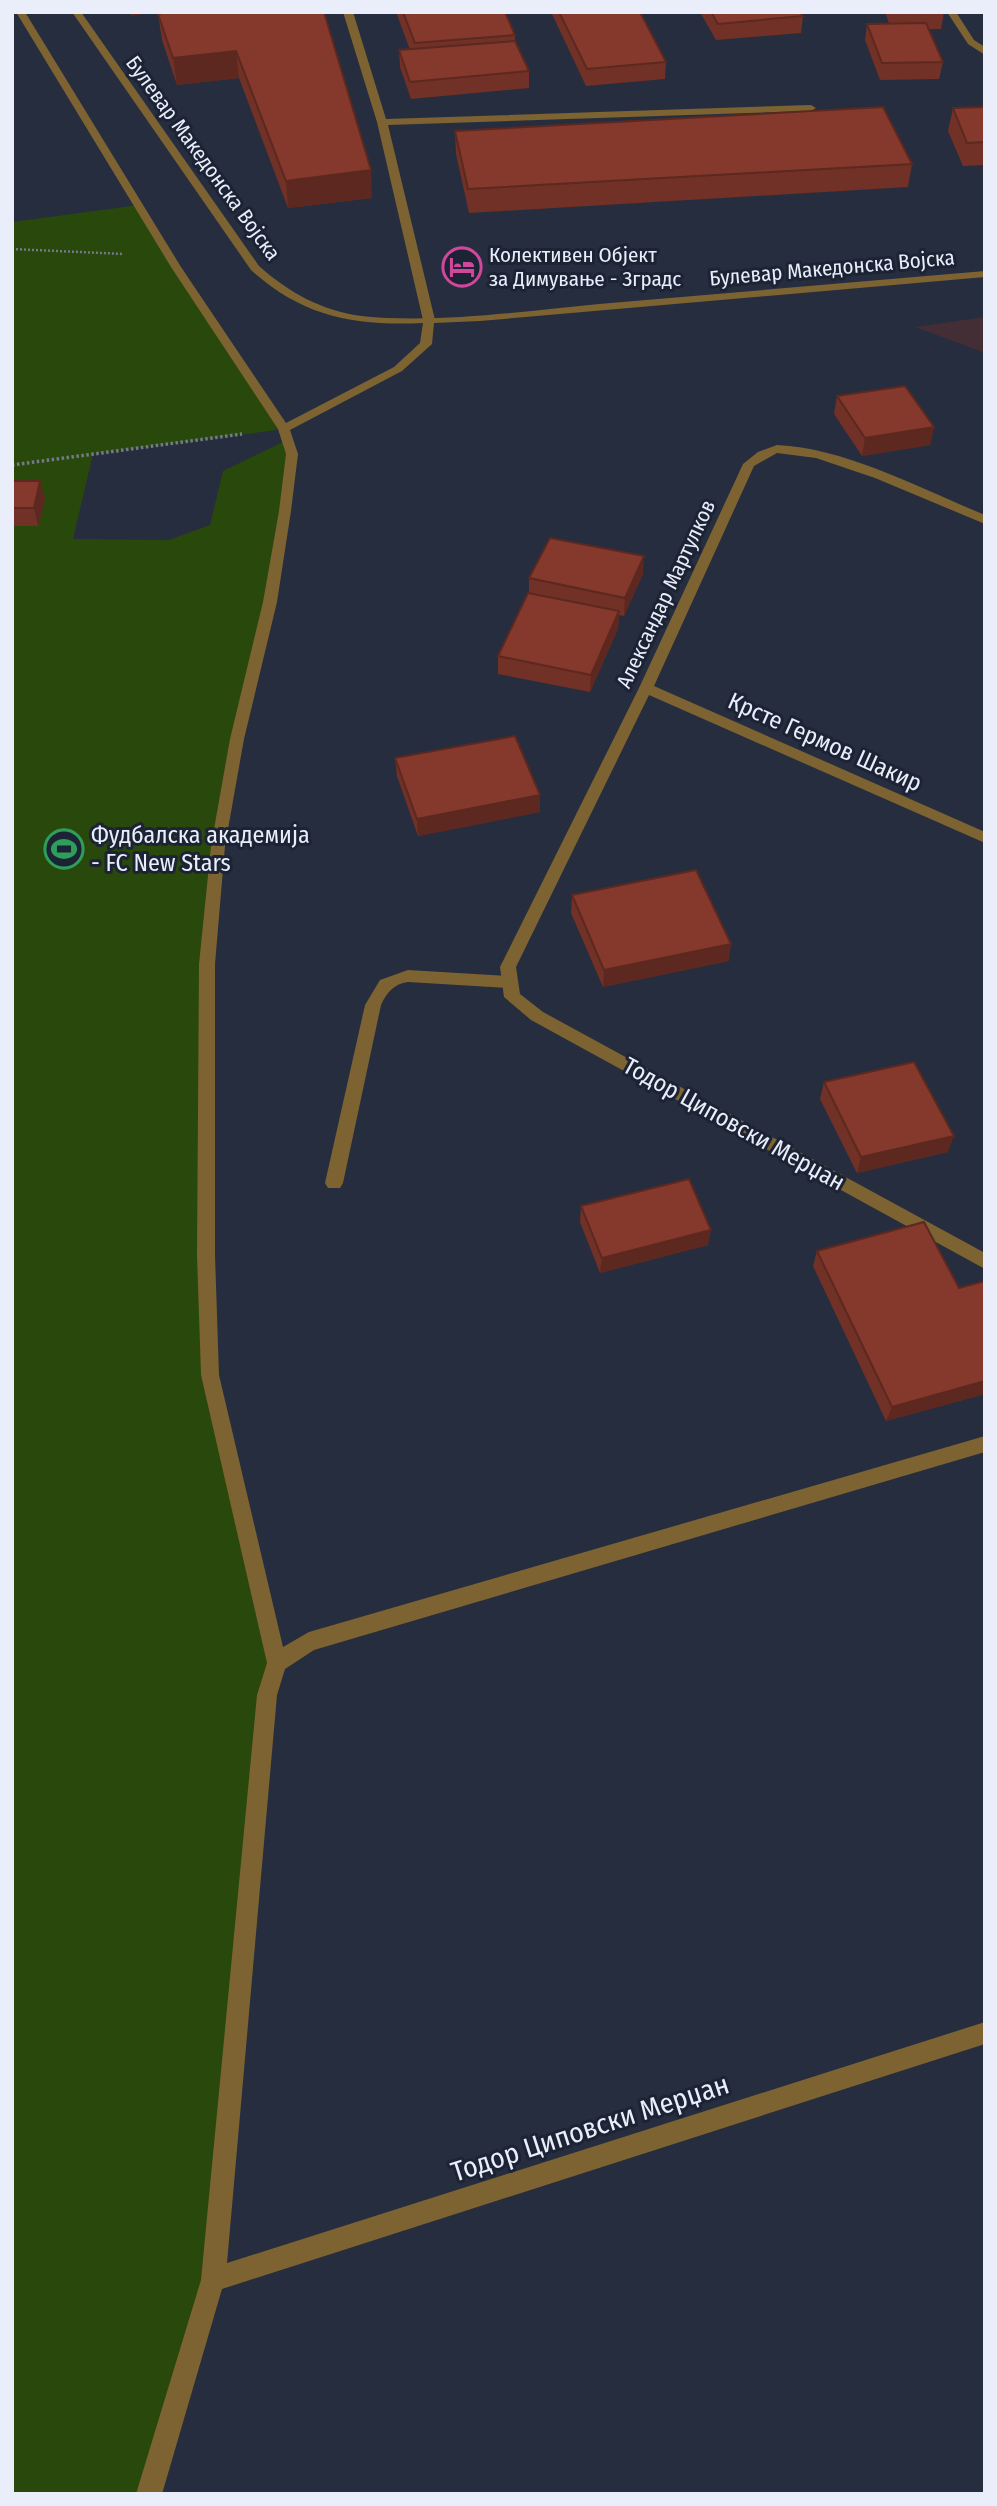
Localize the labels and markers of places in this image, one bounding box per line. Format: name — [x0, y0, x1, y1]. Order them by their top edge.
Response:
place label: Колективен Објект за Димување - Зградс — [489, 242, 681, 292]
hotel icon: Колективен Објект за Димување - Зградс — [441, 246, 483, 288]
place label: Фудбалска академија - FC New Stars — [91, 821, 310, 877]
sports icon: Фудбалска академија - FC New Stars — [43, 828, 85, 870]

